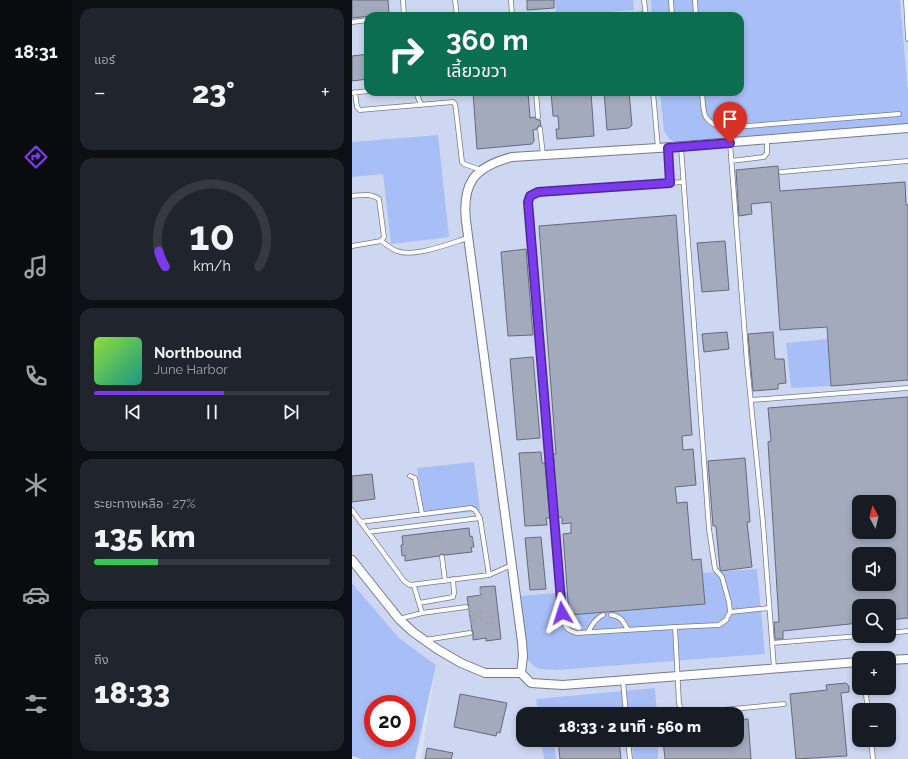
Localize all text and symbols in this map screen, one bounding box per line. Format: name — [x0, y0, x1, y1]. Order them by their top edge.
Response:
text: 360 m — [446, 24, 529, 57]
icon: right — [380, 28, 432, 80]
text: 18:31 — [14, 41, 58, 62]
text: แอร์ — [94, 52, 115, 67]
text: เลี้ยวขวา — [446, 60, 507, 81]
text: 23° — [192, 75, 235, 110]
text: − — [94, 79, 106, 105]
text: + — [321, 79, 330, 105]
pin — [713, 102, 747, 143]
icon: arrive — [719, 108, 741, 130]
icon: directions — [22, 143, 50, 171]
text: 10 — [189, 211, 235, 260]
icon: music — [22, 253, 50, 281]
text: km/h — [193, 258, 231, 274]
text: Northbound — [154, 344, 242, 362]
icon: phone — [22, 362, 50, 390]
text: June Harbor — [154, 362, 228, 377]
icon: previous — [122, 401, 144, 423]
icon: pause — [201, 401, 223, 423]
icon: next — [280, 401, 302, 423]
icon: climate — [22, 471, 50, 499]
north arrow — [852, 495, 896, 539]
map controls — [852, 495, 896, 747]
text: ระยะทางเหลือ · 27% — [94, 496, 195, 511]
text: 135 km — [94, 519, 195, 554]
button: sound — [852, 547, 896, 591]
icon: car — [22, 581, 50, 609]
position arrow — [541, 592, 583, 634]
button: search — [852, 599, 896, 643]
button: + — [852, 651, 896, 695]
text: ถึง — [94, 652, 109, 667]
text: 18:33 — [94, 675, 170, 710]
icon: filters — [22, 690, 50, 718]
speed limit sign: 20 — [364, 695, 416, 747]
button: − — [852, 703, 896, 747]
text: 18:33 · 2 นาที · 560 m — [559, 718, 701, 736]

